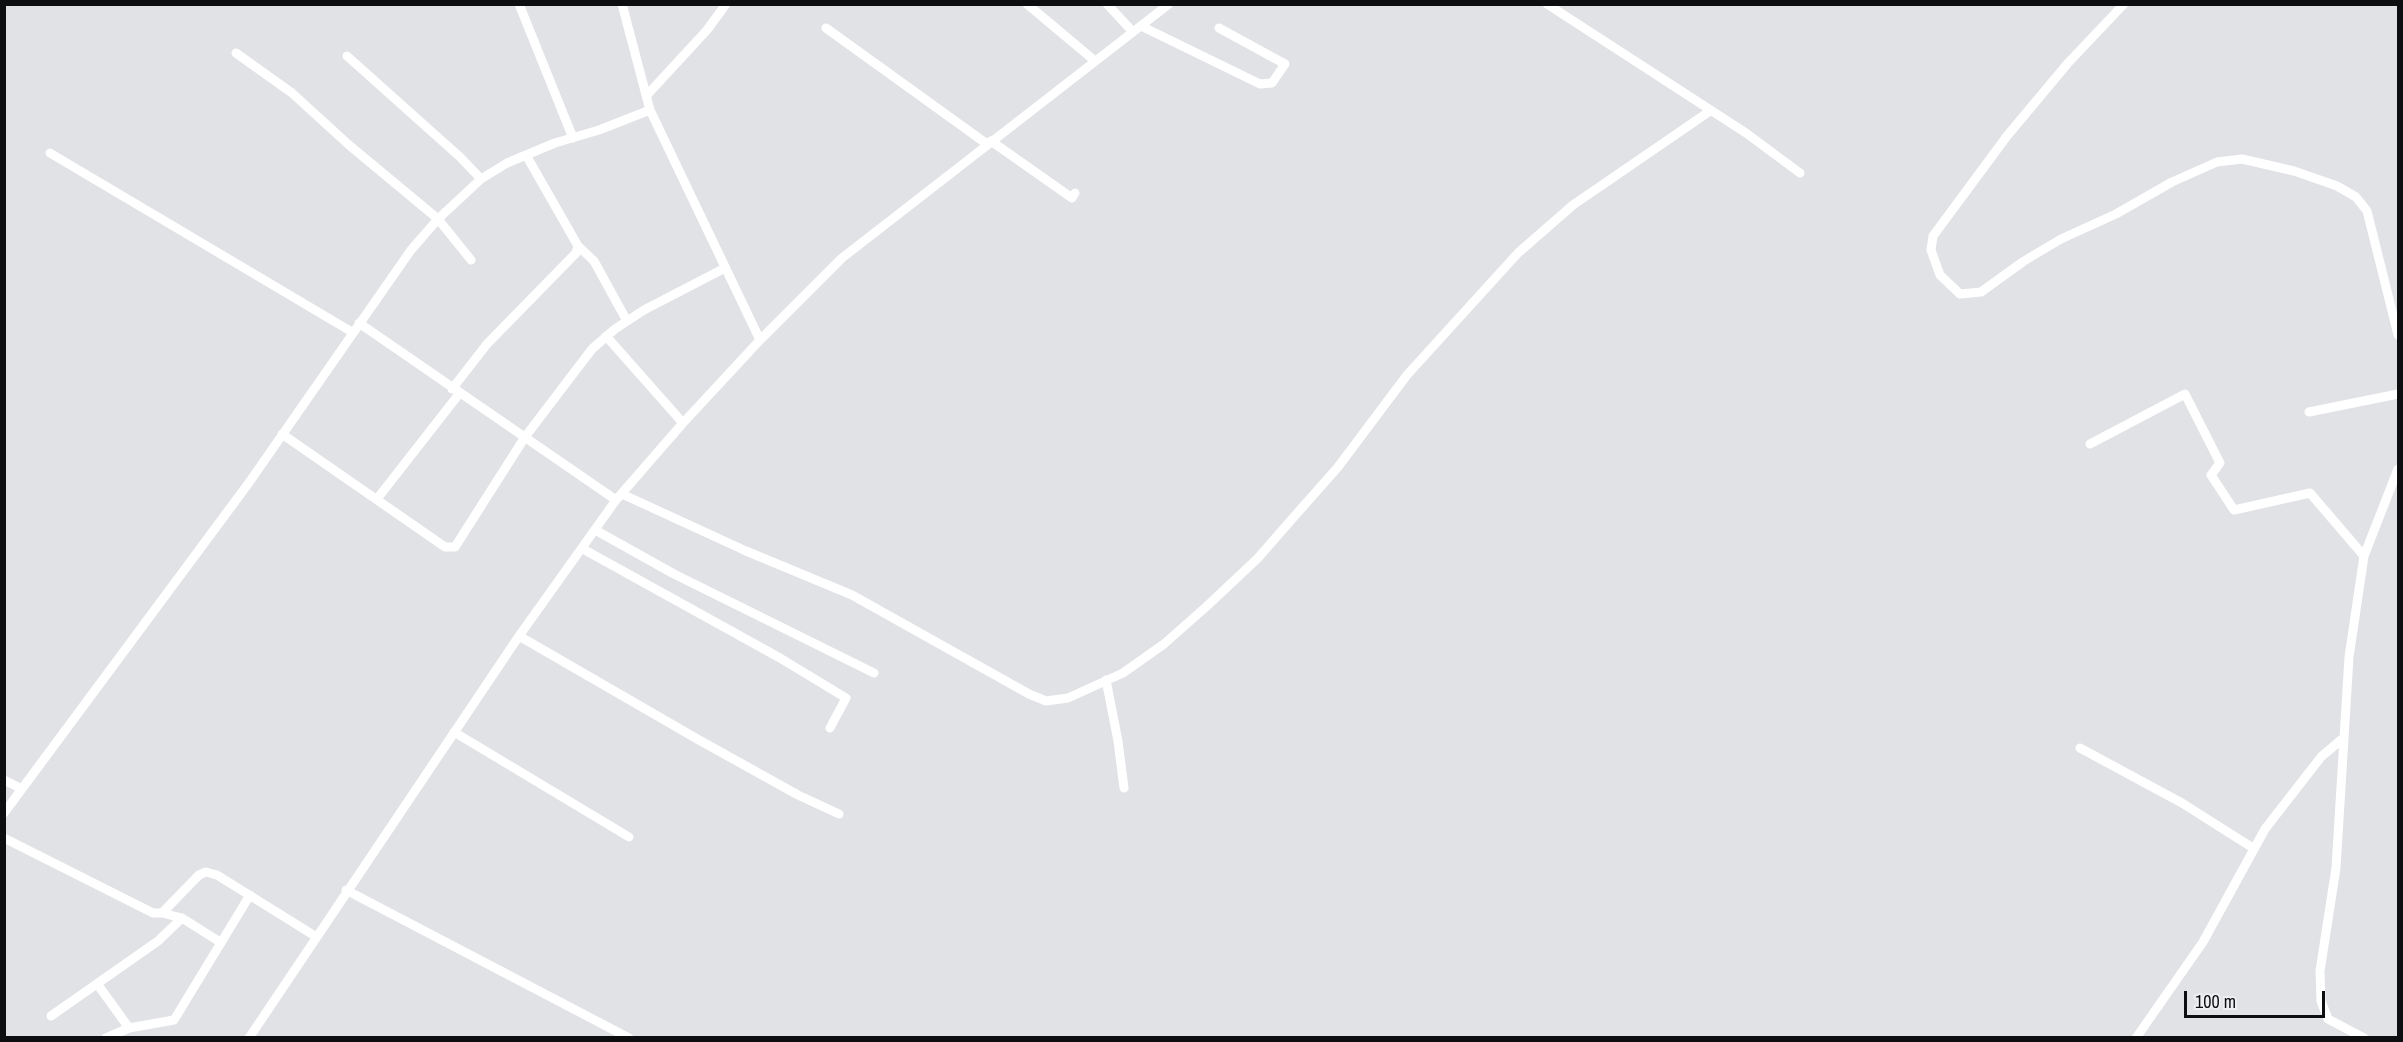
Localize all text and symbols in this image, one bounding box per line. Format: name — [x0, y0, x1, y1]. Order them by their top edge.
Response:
scale bar — [2187, 979, 2328, 1017]
text: 100 m — [2195, 989, 2236, 1014]

